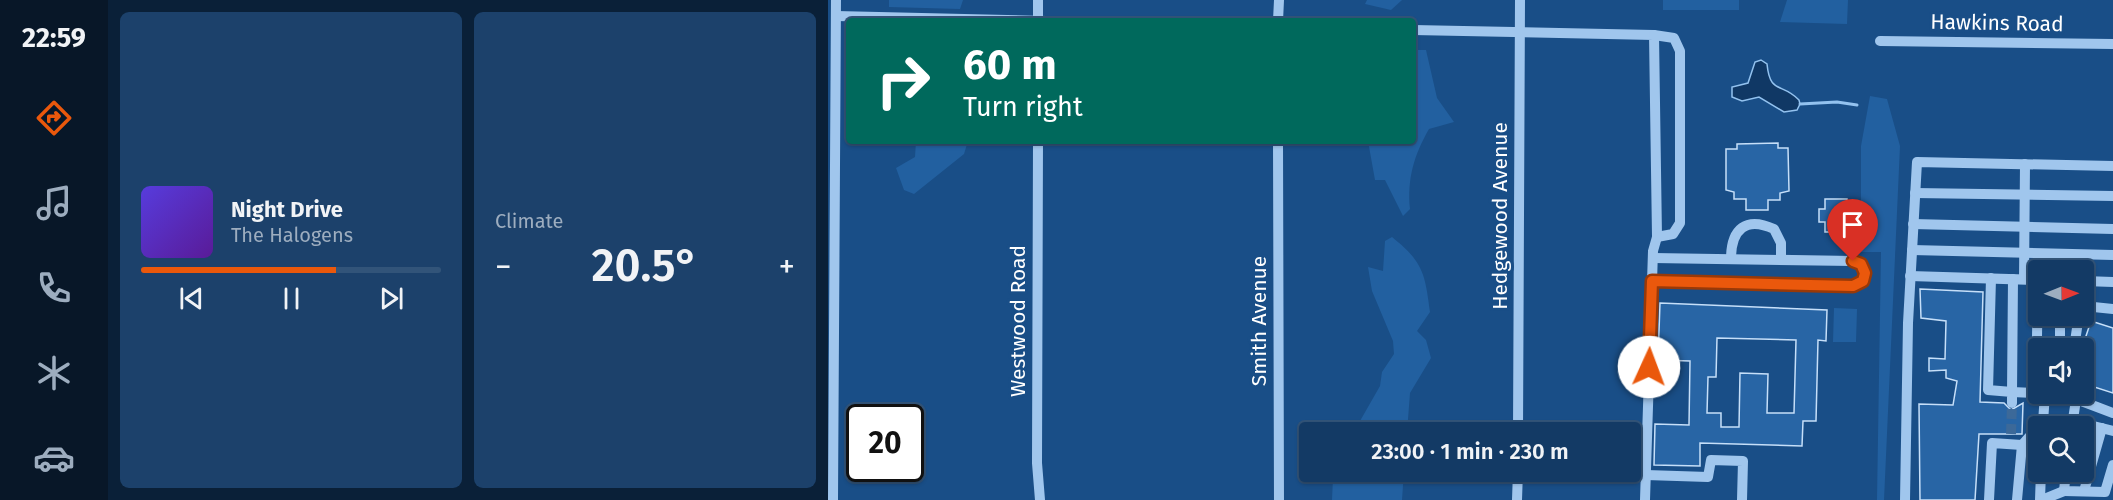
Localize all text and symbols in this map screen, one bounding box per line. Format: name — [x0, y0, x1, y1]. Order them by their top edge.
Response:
street label: Hawkins Road — [1930, 9, 2064, 37]
text: 22:59 — [22, 22, 86, 54]
text: 60 m — [963, 40, 1057, 90]
icon: right — [864, 42, 942, 120]
text: Turn right — [963, 91, 1083, 123]
icon: directions — [33, 97, 75, 139]
street label: Hedgewood Avenue — [1487, 122, 1513, 310]
icon: music — [33, 182, 75, 224]
text: Night Drive — [231, 196, 343, 223]
pin — [1827, 199, 1878, 261]
icon: arrive — [1836, 208, 1869, 241]
text: Climate — [495, 209, 563, 233]
text: The Halogens — [231, 223, 353, 247]
text: 20.5° — [591, 239, 699, 293]
street label: Westwood Road — [1005, 245, 1031, 397]
text: − — [495, 247, 512, 287]
text: + — [779, 247, 795, 287]
street label: Smith Avenue — [1246, 256, 1272, 386]
north arrow — [2028, 260, 2094, 326]
map controls — [2028, 260, 2094, 482]
icon: phone — [33, 267, 75, 309]
icon: previous — [175, 282, 208, 315]
icon: pause — [275, 282, 308, 315]
icon: next — [375, 282, 408, 315]
position arrow — [1617, 335, 1681, 399]
button: sound — [2028, 338, 2094, 404]
icon: climate — [33, 352, 75, 394]
speed limit sign: 20 — [846, 404, 924, 482]
button: search — [2028, 416, 2094, 482]
icon: car — [33, 437, 75, 479]
text: 23:00 · 1 min · 230 m — [1371, 438, 1569, 465]

